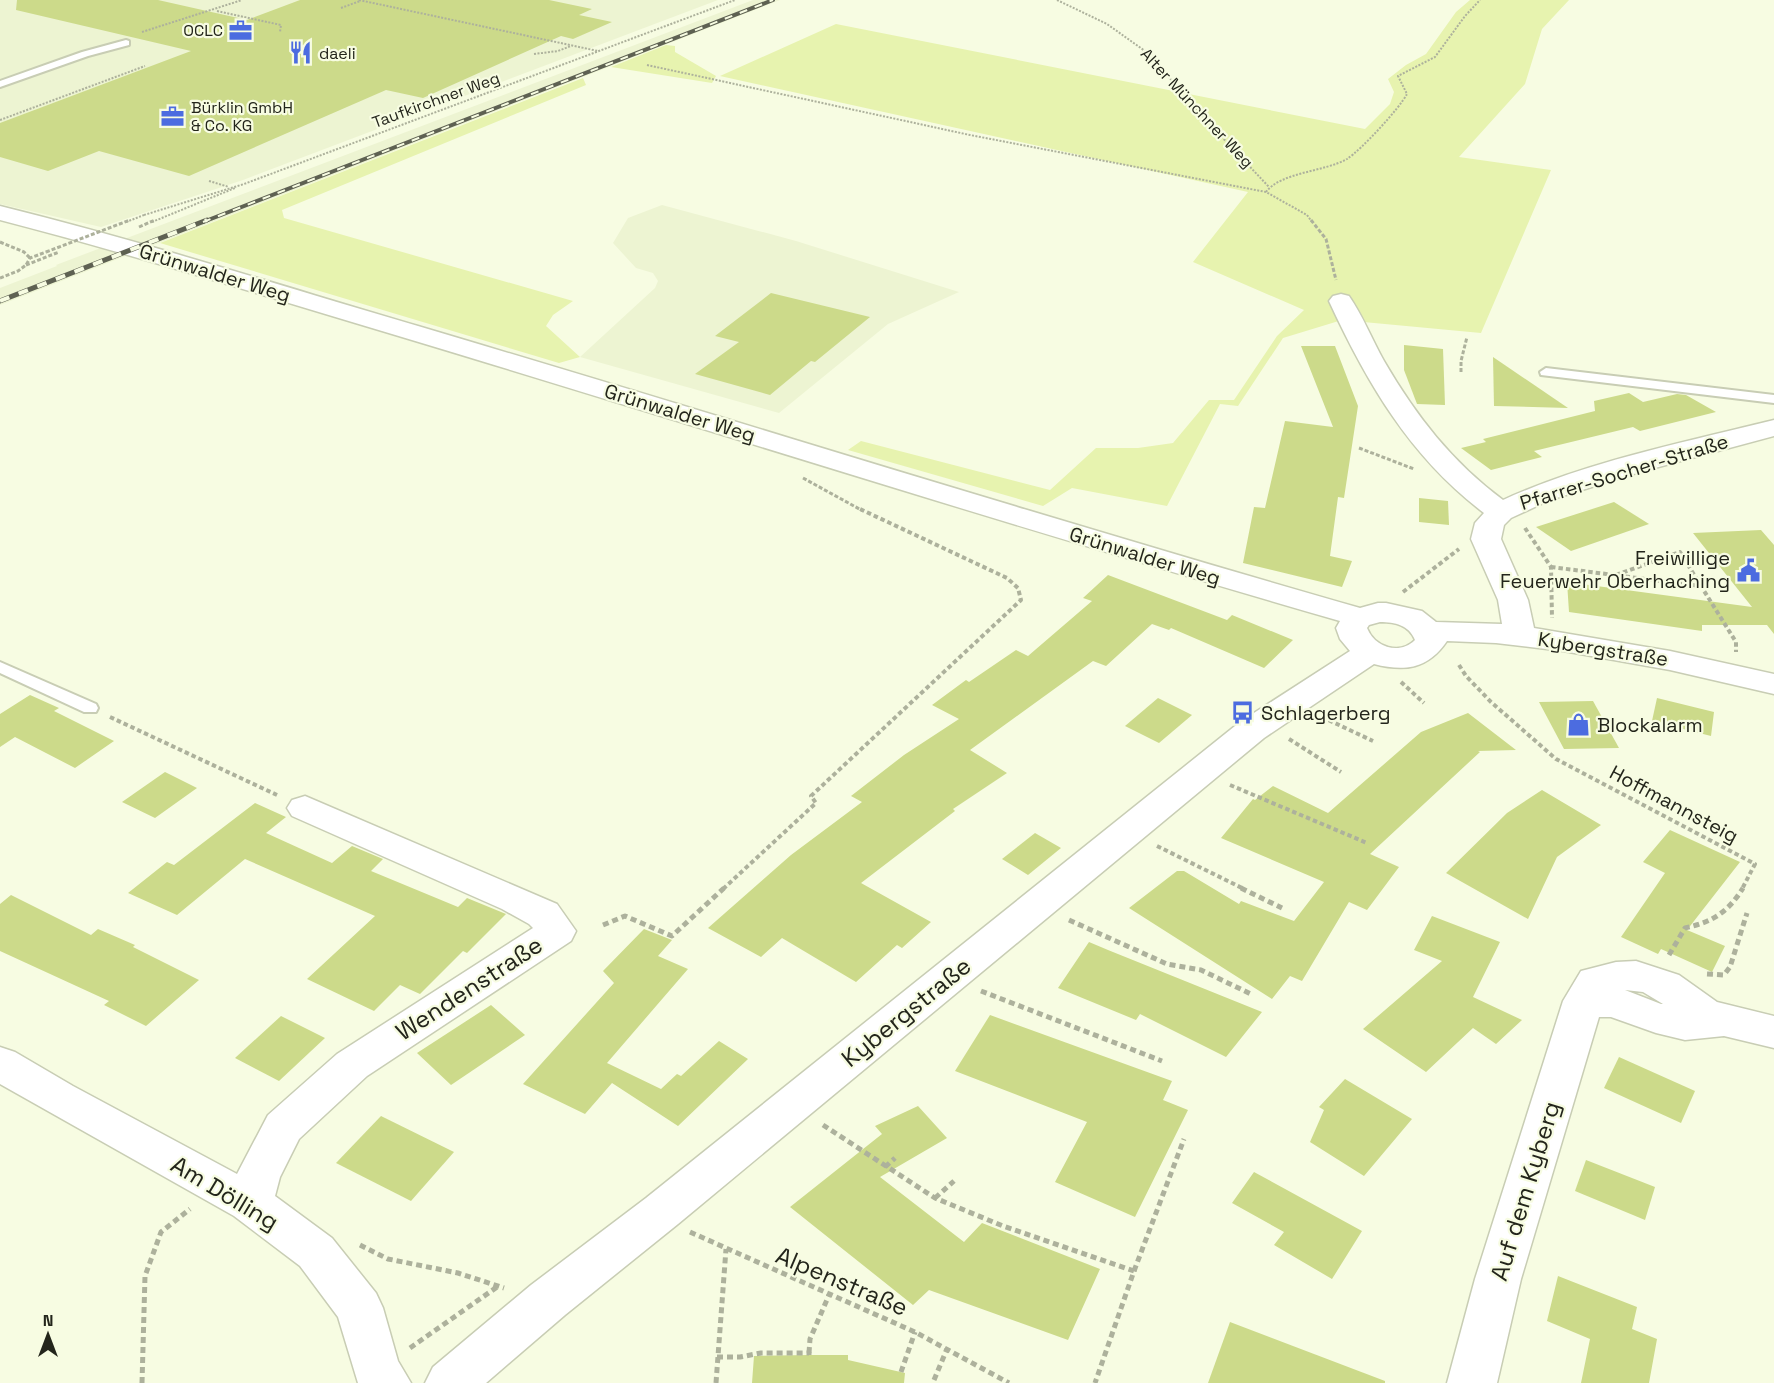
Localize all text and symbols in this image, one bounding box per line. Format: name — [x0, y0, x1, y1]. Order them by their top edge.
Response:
office icon: OCLC — [228, 17, 254, 43]
place label: OCLC — [183, 20, 223, 41]
restaurant icon: daeli — [288, 40, 314, 66]
place label: daeli — [319, 43, 356, 64]
street label: Alter Münchner Weg — [1136, 44, 1258, 172]
street label: Taufkirchner Weg — [369, 67, 503, 133]
place label: Bürklin GmbH & Co. KG — [191, 97, 293, 136]
office icon: Bürklin GmbH & Co. KG — [160, 103, 186, 129]
street label: Grünwalder Weg — [136, 238, 294, 308]
street label: Grünwalder Weg — [601, 378, 759, 448]
street label: Pfarrer-Socher-Straße — [1517, 428, 1731, 516]
street label: Grünwalder Weg — [1066, 521, 1224, 591]
place label: Freiwillige Feuerwehr Oberhaching — [1500, 545, 1730, 594]
public building icon: Freiwillige Feuerwehr Oberhaching — [1735, 557, 1761, 583]
street label: Kybergstraße — [1536, 626, 1670, 672]
bus stop icon: Schlagerberg — [1230, 700, 1256, 726]
place label: Schlagerberg — [1261, 700, 1391, 726]
shop icon: Blockalarm — [1566, 712, 1592, 738]
place label: Blockalarm — [1597, 712, 1703, 738]
street label: Hoffmannsteig — [1605, 759, 1743, 849]
street label: Wendenstraße — [390, 929, 548, 1047]
street label: Kybergstraße — [835, 950, 977, 1074]
street label: Auf dem Kyberg — [1483, 1098, 1567, 1284]
street label: Am Dölling — [165, 1149, 285, 1237]
street label: Alpenstraße — [771, 1239, 913, 1323]
north arrow — [18, 1305, 78, 1365]
text: N — [43, 1310, 53, 1331]

